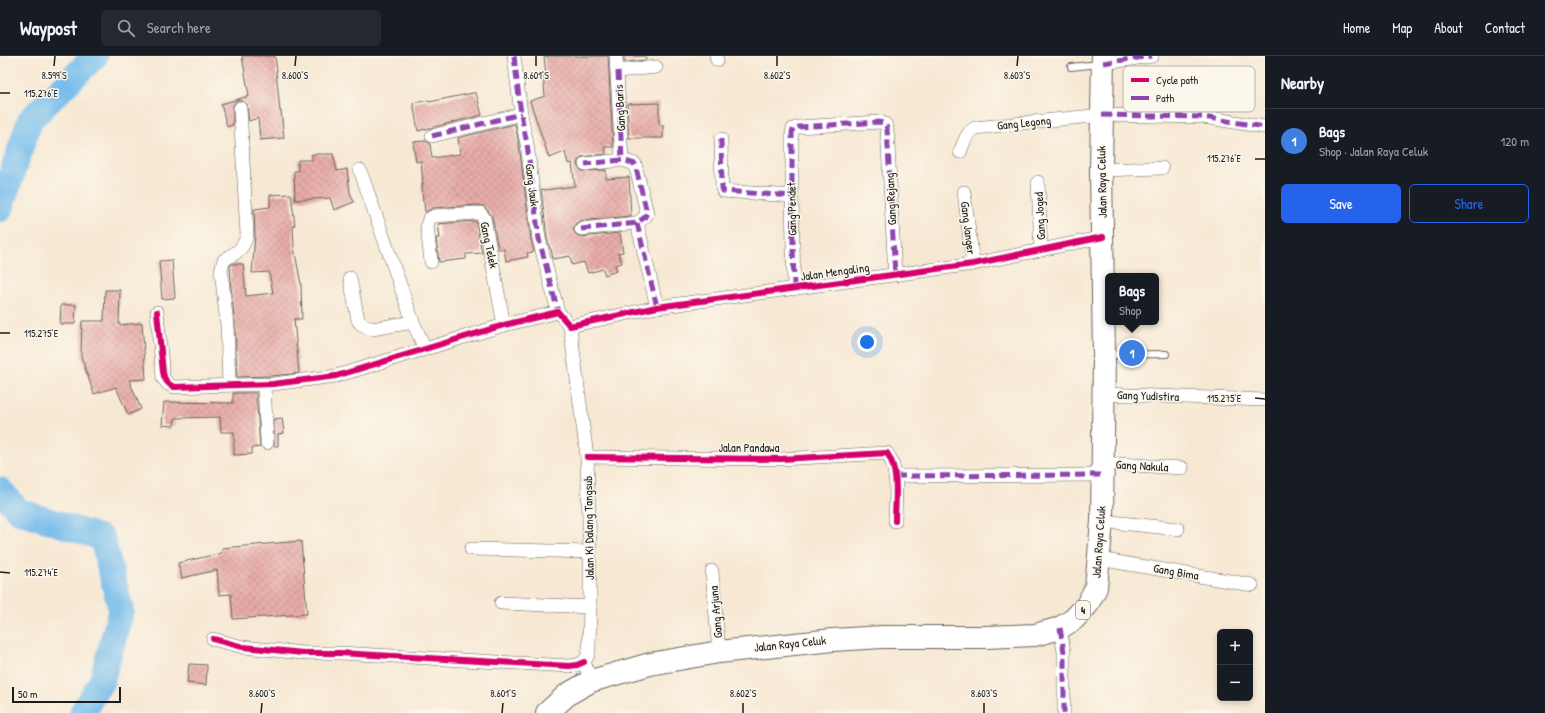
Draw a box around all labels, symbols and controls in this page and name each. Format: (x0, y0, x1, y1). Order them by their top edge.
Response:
search box (101, 10, 381, 46)
text: Waypost (20, 15, 77, 41)
icon: search (115, 17, 137, 39)
text: Search here (147, 17, 211, 38)
text: Home (1343, 18, 1370, 37)
text: Map (1392, 18, 1412, 37)
text: About (1434, 18, 1463, 37)
text: Contact (1485, 18, 1525, 37)
legend (1123, 66, 1255, 112)
text: 8.599°S (42, 69, 67, 82)
text: 8.600°S (282, 69, 309, 82)
text: 8.601°S (523, 69, 549, 82)
text: 8.602°S (764, 69, 791, 82)
text: 8.603°S (1004, 69, 1031, 82)
text: Nearby (1281, 71, 1324, 94)
text: Cycle path (1156, 73, 1199, 87)
street label: Gang Baris (610, 84, 629, 132)
text: 115.276°E (24, 87, 59, 100)
text: Path (1156, 91, 1174, 105)
street label: Gang Legong (996, 111, 1052, 134)
text: Bags (1319, 121, 1345, 142)
text: 1 (1292, 132, 1296, 150)
text: 120 m (1501, 132, 1529, 150)
text: Shop · Jalan Raya Celuk (1319, 142, 1428, 160)
street label: Jalan Raya Celuk (1092, 146, 1111, 218)
text: 115.276°E (1207, 152, 1242, 165)
street label: Gang Jauk (521, 163, 544, 207)
street label: Gang Rejang (881, 172, 900, 226)
street label: Gang Pendet (783, 181, 800, 236)
button: Save (1281, 184, 1401, 223)
button: Share (1409, 184, 1529, 223)
street label: Gang Joged (1030, 191, 1049, 240)
street label: Gang Janger (957, 200, 980, 256)
street label: Gang Telek (476, 220, 503, 270)
street label: Jalan Mengaling (799, 258, 870, 285)
popup (1105, 273, 1159, 325)
text: Bags (1119, 280, 1145, 301)
text: Shop (1119, 301, 1141, 319)
text: 115.275°E (24, 327, 59, 340)
your location (857, 332, 877, 352)
pin: 1 (1119, 338, 1145, 368)
street label: Gang Yudistira (1117, 386, 1180, 405)
text: 115.275°E (1207, 392, 1242, 405)
street label: Jalan Pandawa (719, 439, 780, 456)
street label: Gang Nakula (1115, 456, 1169, 475)
street label: Jalan Ki Dalang Tangsub (579, 476, 598, 580)
street label: Jalan Raya Celuk (1088, 505, 1110, 579)
street label: Gang Bima (1152, 559, 1200, 584)
text: 115.274°E (24, 566, 58, 579)
street label: Gang Arjuna (705, 585, 726, 639)
road number: 4 (1076, 601, 1090, 619)
map controls (1217, 629, 1253, 701)
button: + (1217, 629, 1253, 665)
street label: Jalan Raya Celuk (753, 631, 827, 656)
button: − (1217, 665, 1253, 701)
scale bar (12, 685, 121, 704)
text: 50 m (18, 687, 38, 701)
text: 8.600°S (249, 687, 276, 700)
text: 8.601°S (490, 687, 516, 700)
text: 8.602°S (730, 687, 757, 700)
text: 8.603°S (971, 687, 998, 700)

